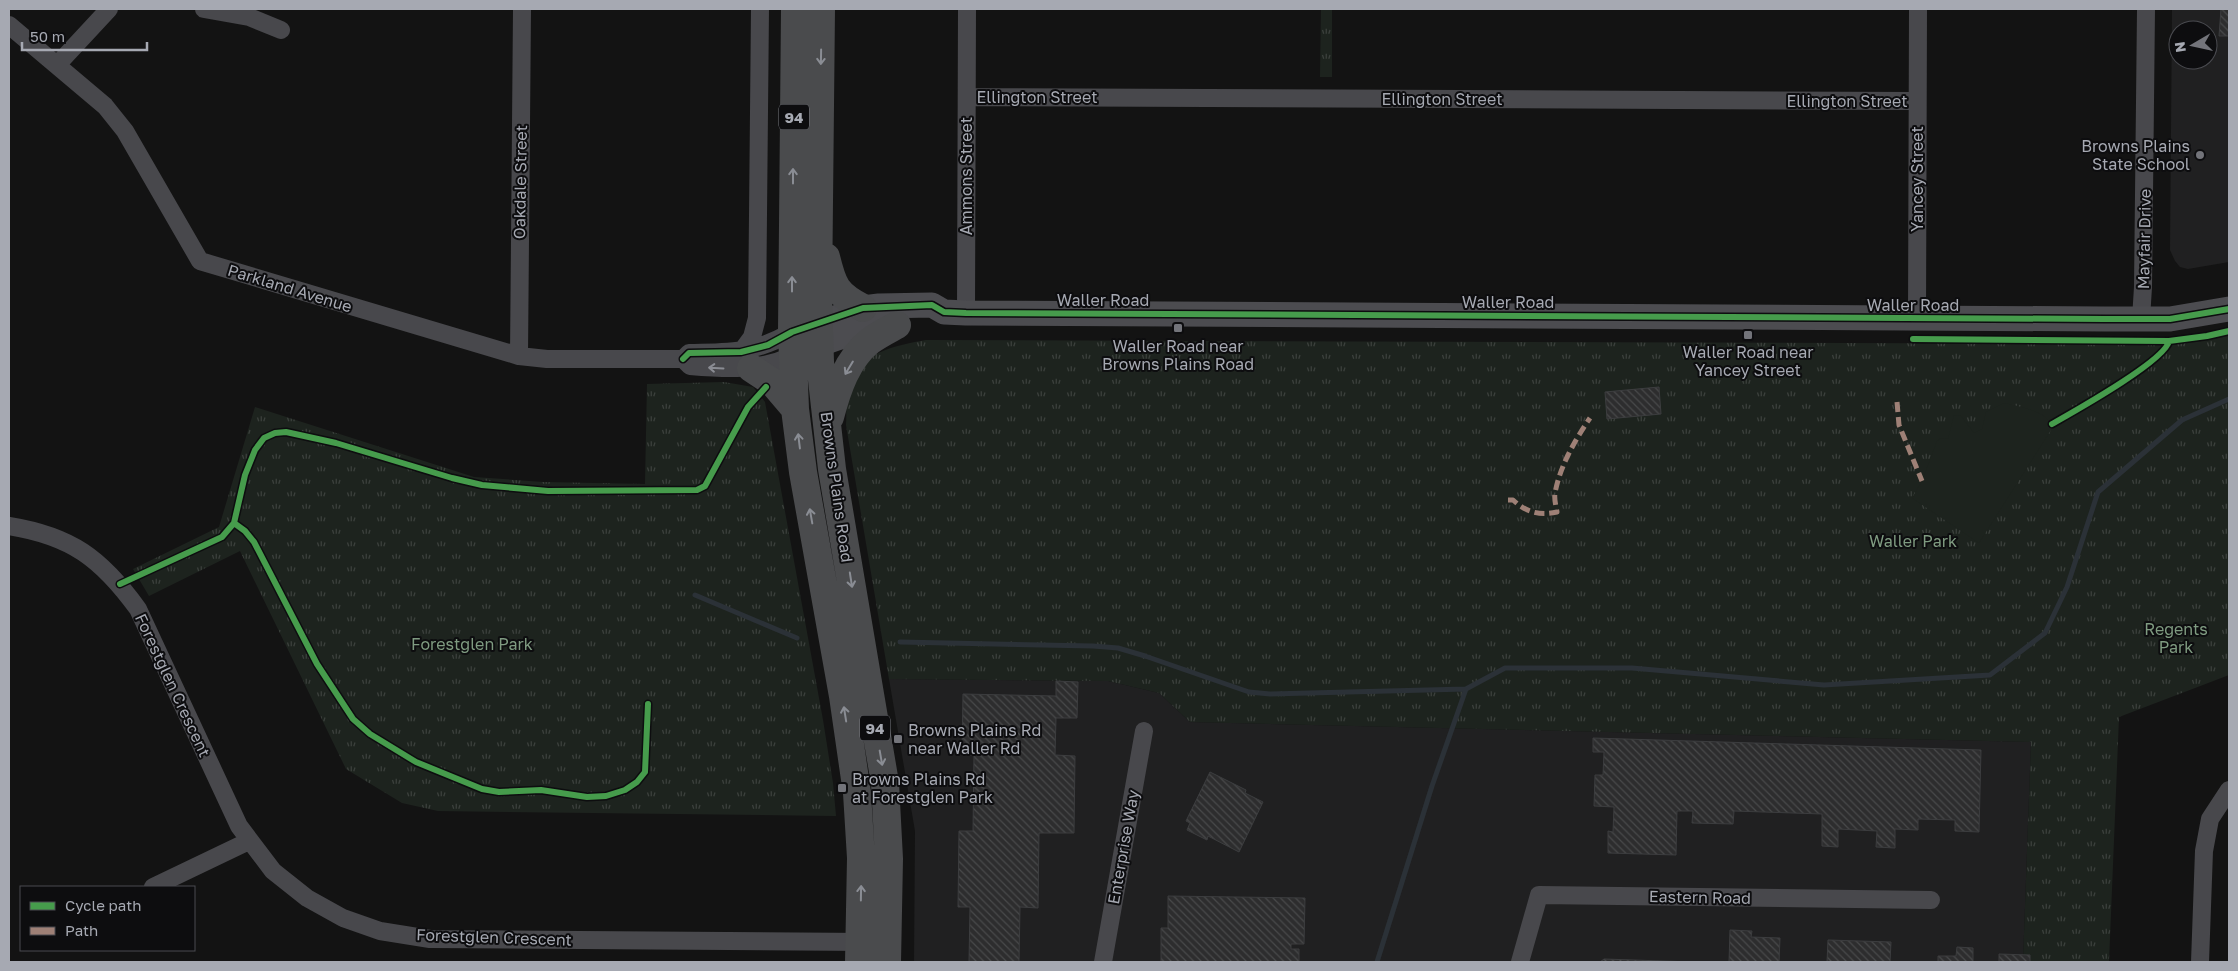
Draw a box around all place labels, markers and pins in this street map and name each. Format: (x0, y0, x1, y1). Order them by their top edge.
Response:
place label: Browns Plains State School (2081, 136, 2190, 174)
marker: Browns Plains State School (2194, 149, 2206, 161)
marker: Waller Road near Browns Plains Road (1172, 322, 1184, 334)
marker: Waller Road near Yancey Street (1742, 329, 1754, 341)
place label: Waller Road near Browns Plains Road (1102, 336, 1254, 374)
place label: Waller Road near Yancey Street (1683, 342, 1813, 380)
place label: Browns Plains Rd near Waller Rd (908, 720, 1041, 758)
marker: Browns Plains Rd near Waller Rd (892, 733, 904, 745)
place label: Browns Plains Rd at Forestglen Park (852, 769, 993, 807)
marker: Browns Plains Rd at Forestglen Park (836, 782, 848, 794)

